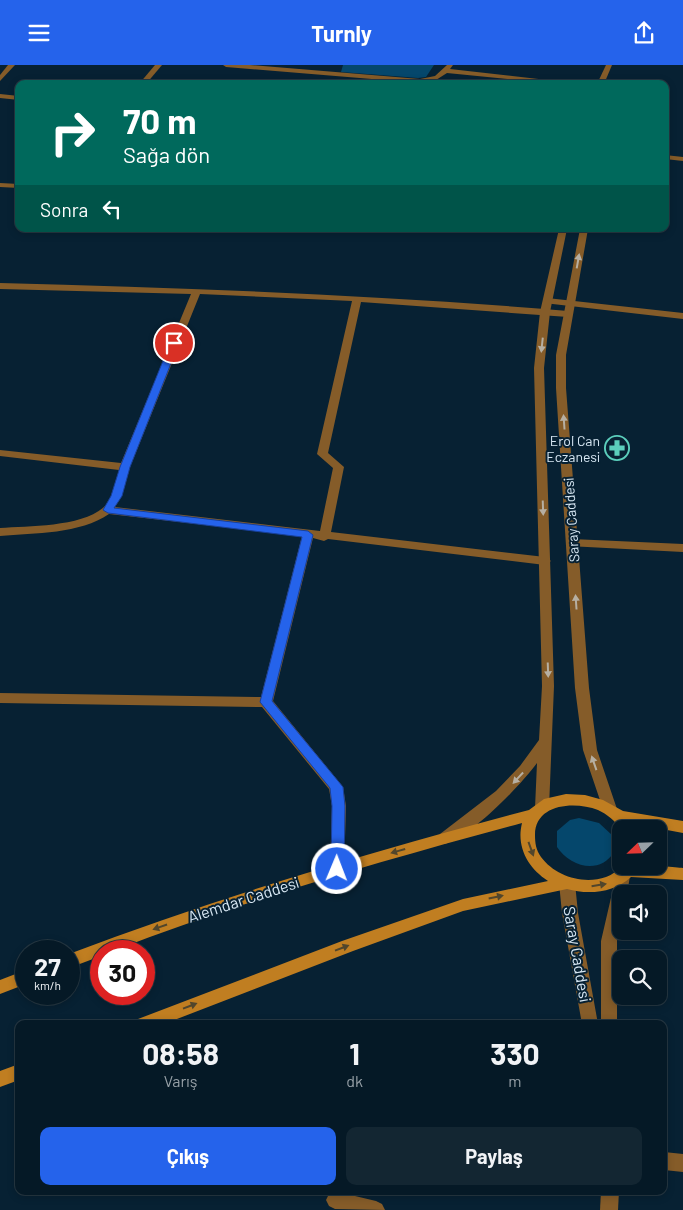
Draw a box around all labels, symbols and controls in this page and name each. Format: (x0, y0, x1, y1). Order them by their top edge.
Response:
icon: menu (25, 19, 53, 47)
icon: share (630, 19, 658, 47)
text: Turnly (311, 20, 372, 46)
text: 70 m (123, 99, 197, 141)
icon: right (40, 100, 105, 165)
text: Sağa dön (123, 141, 210, 167)
icon: left (98, 195, 126, 223)
text: Sonra (40, 198, 88, 221)
one-way arrow (574, 253, 582, 269)
pin (153, 322, 195, 364)
icon: arrive (160, 329, 188, 357)
one-way arrow (538, 338, 546, 354)
one-way arrow (559, 414, 567, 430)
place label: Erol Can Eczanesi (546, 432, 600, 465)
pharmacy icon: Erol Can Eczanesi (604, 435, 630, 461)
street label: Saray Caddesi (560, 477, 582, 563)
one-way arrow (539, 500, 547, 516)
one-way arrow (572, 593, 580, 609)
one-way arrow (544, 662, 552, 678)
one-way arrow (590, 755, 598, 770)
one-way arrow (512, 772, 524, 784)
north arrow (612, 820, 668, 875)
map controls (612, 820, 667, 1005)
position arrow (310, 842, 362, 894)
one-way arrow (527, 842, 535, 857)
one-way arrow (390, 848, 405, 856)
street label: Alemdar Caddesi (185, 872, 301, 926)
one-way arrow (592, 881, 608, 889)
button: sound (612, 885, 667, 940)
one-way arrow (488, 892, 504, 900)
street label: Saray Caddesi (560, 905, 596, 1003)
one-way arrow (152, 923, 167, 931)
speed limit sign: 30 (90, 940, 155, 1005)
one-way arrow (334, 944, 349, 951)
button: search (612, 950, 667, 1005)
text: 27 (34, 951, 61, 981)
text: km/h (34, 978, 61, 992)
one-way arrow (183, 1002, 198, 1010)
text: 08:58 (142, 1035, 219, 1071)
text: 1 (349, 1035, 360, 1071)
text: 330 (490, 1035, 540, 1071)
text: Varış (164, 1071, 197, 1090)
text: dk (346, 1071, 363, 1090)
text: m (508, 1071, 522, 1090)
button: Çıkış (40, 1127, 336, 1185)
button: Paylaş (346, 1127, 642, 1185)

